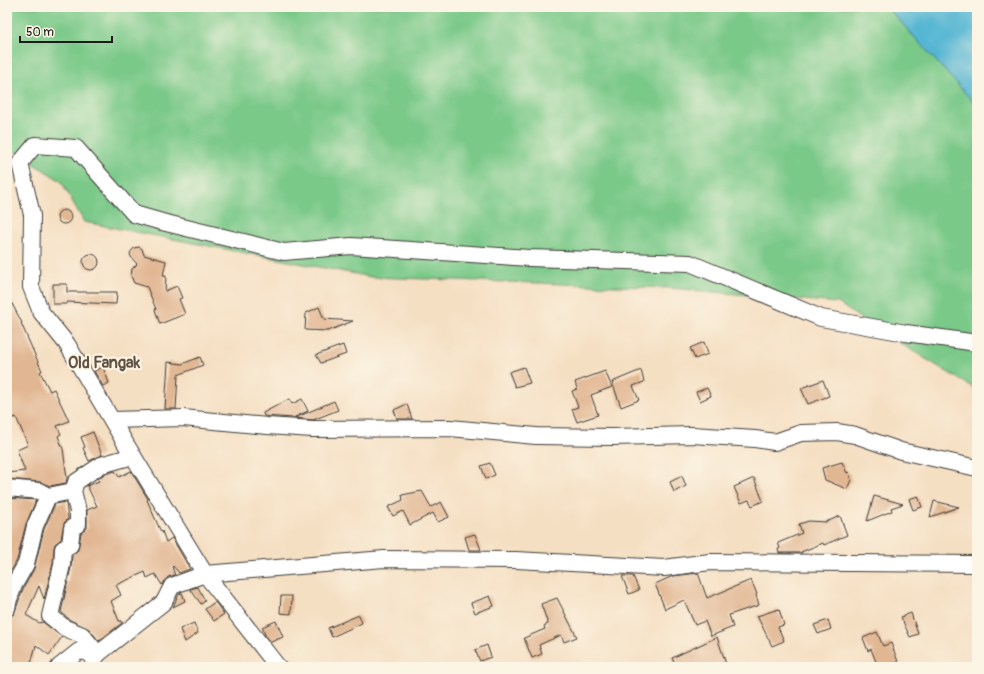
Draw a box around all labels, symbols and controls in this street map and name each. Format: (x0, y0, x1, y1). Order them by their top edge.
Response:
scale bar (20, 18, 112, 44)
text: 50 m (26, 25, 54, 40)
district label: Old Fangak (68, 353, 140, 373)

